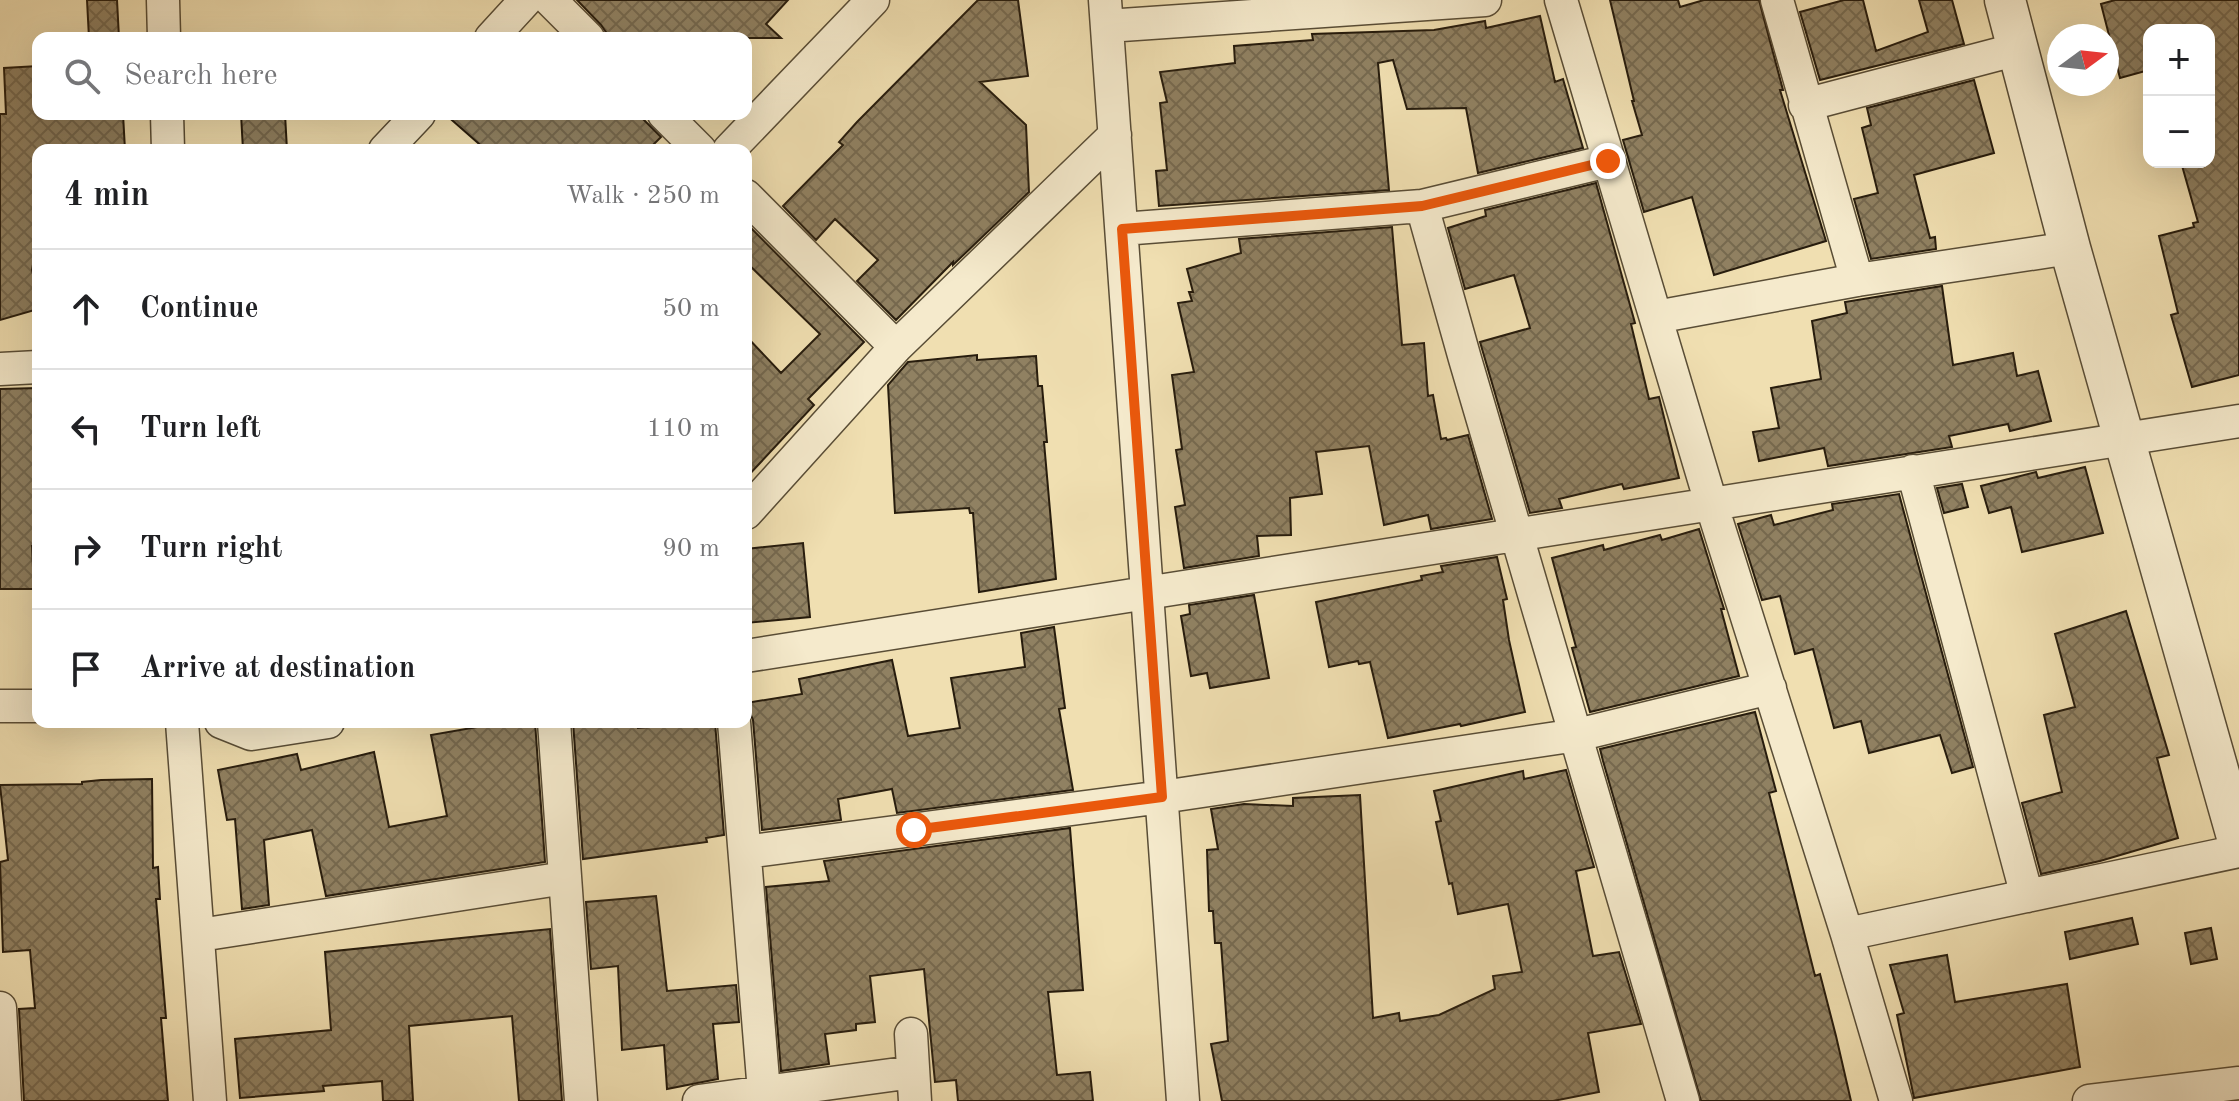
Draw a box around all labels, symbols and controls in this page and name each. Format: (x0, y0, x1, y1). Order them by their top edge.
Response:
north arrow (2047, 24, 2119, 96)
map controls (2143, 24, 2215, 168)
button: + (2143, 24, 2215, 96)
search box (32, 32, 752, 120)
icon: search (60, 54, 104, 98)
text: Search here (124, 61, 278, 91)
button: − (2143, 96, 2215, 168)
route end (1590, 143, 1626, 179)
text: 4 min (64, 179, 149, 213)
text: Walk · 250 m (566, 183, 720, 209)
icon: ahead (64, 287, 108, 331)
text: Continue (140, 294, 259, 324)
text: 50 m (662, 296, 720, 322)
icon: left (64, 407, 108, 451)
text: Turn left (140, 414, 261, 444)
text: 110 m (647, 416, 720, 442)
icon: right (64, 527, 108, 571)
text: Turn right (140, 534, 282, 564)
text: 90 m (662, 536, 720, 562)
icon: arrive (64, 647, 108, 691)
text: Arrive at destination (140, 654, 415, 684)
route start (896, 812, 932, 848)

